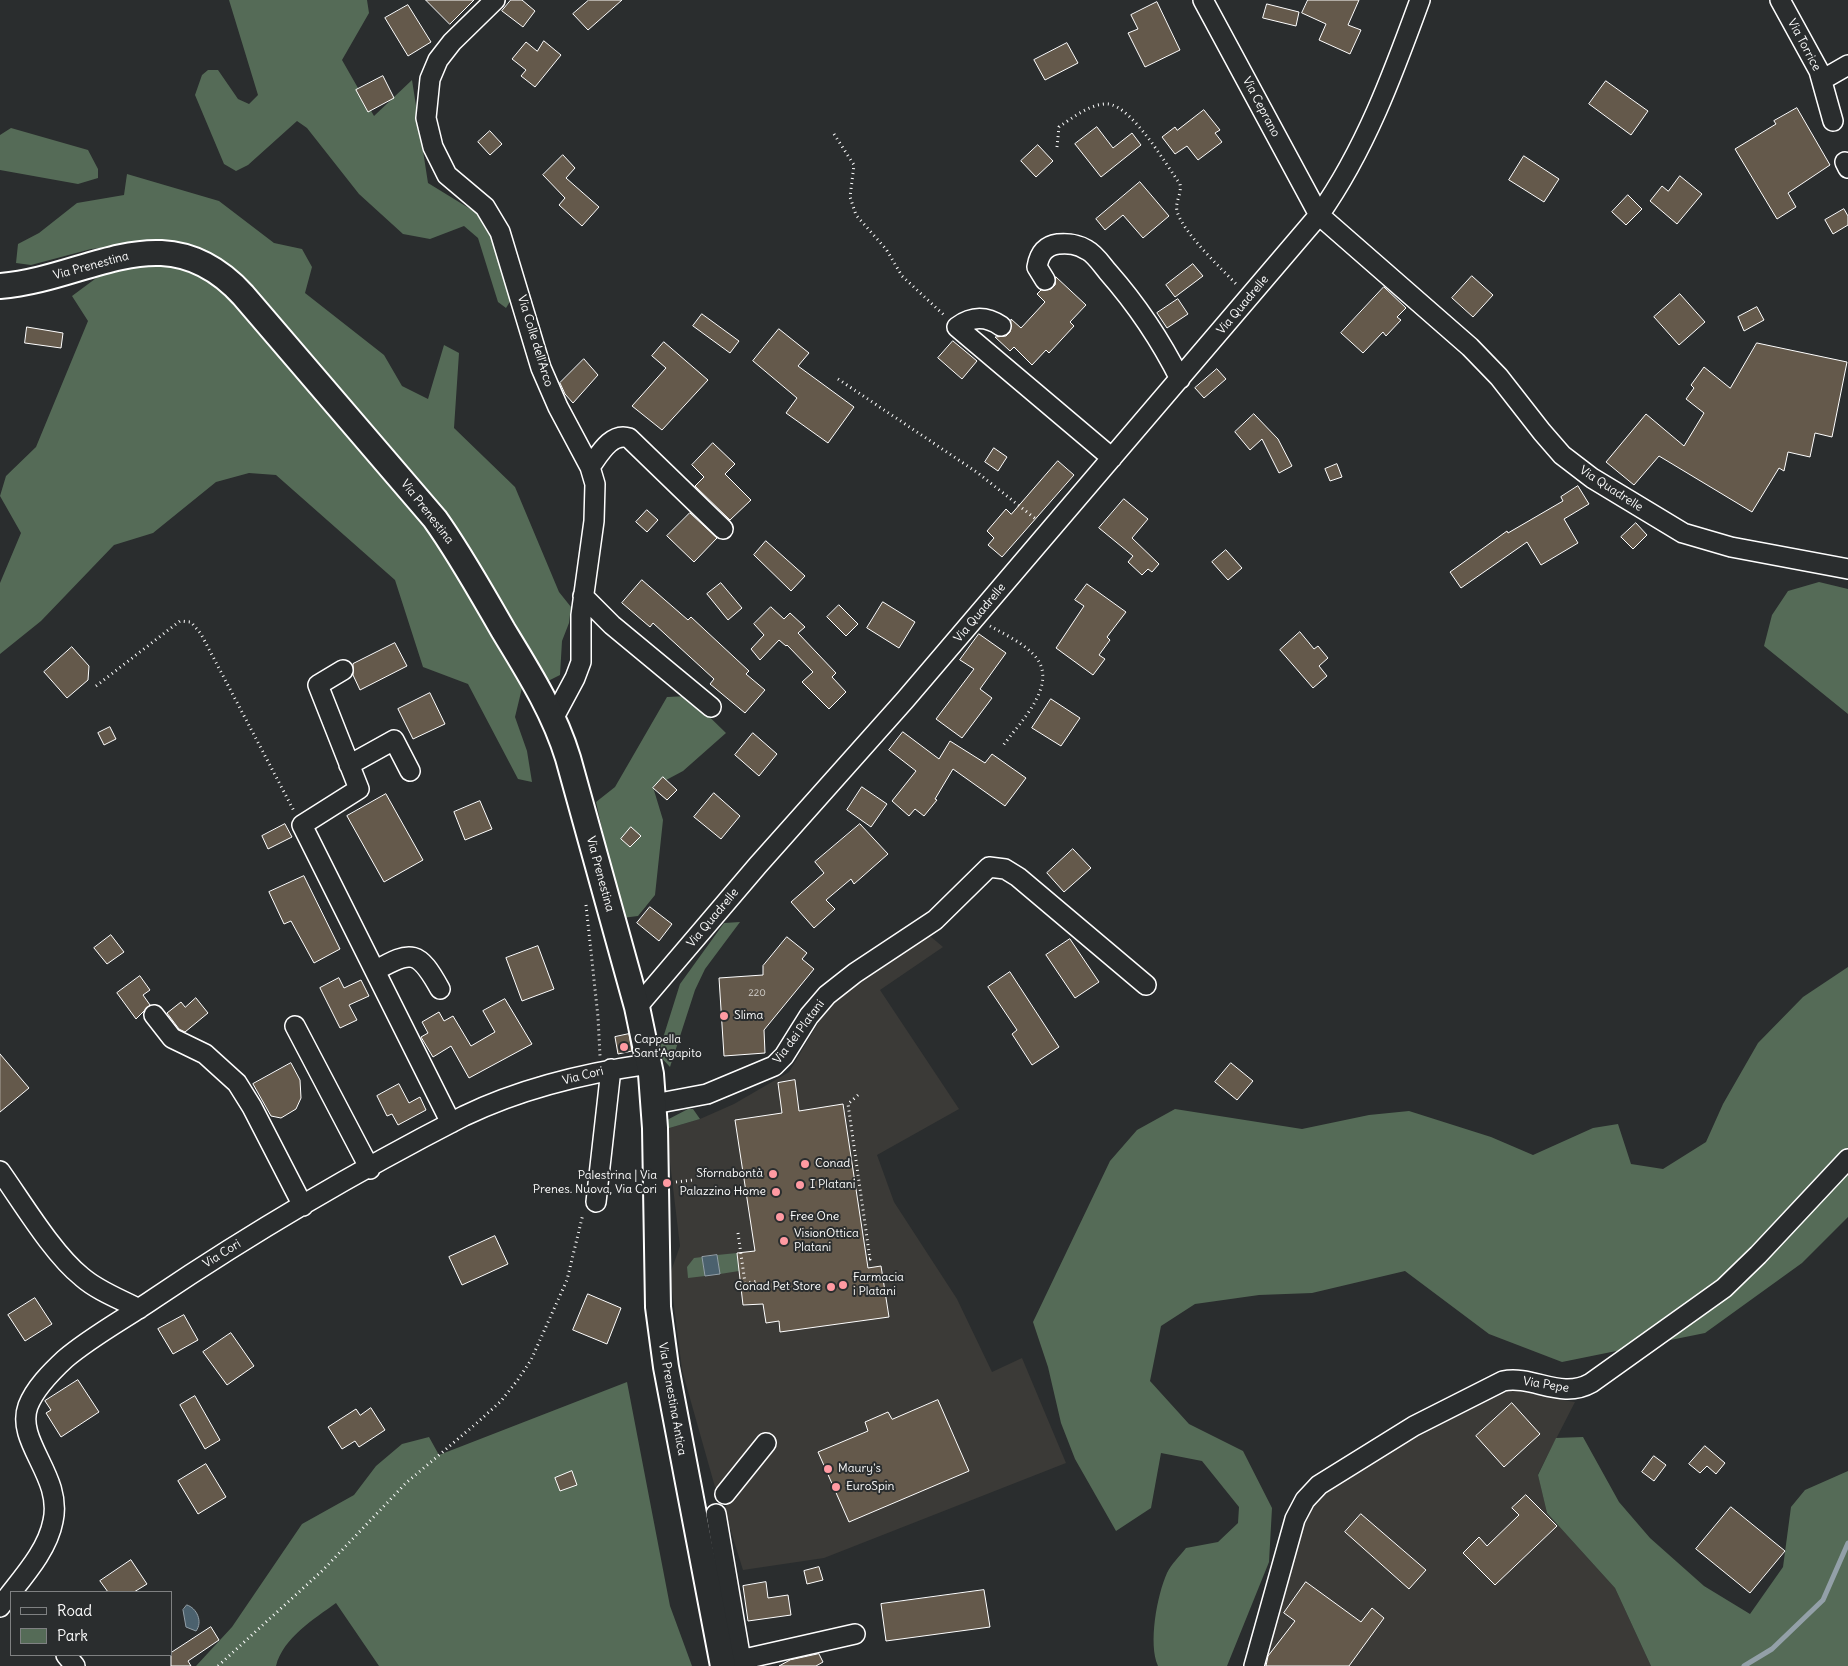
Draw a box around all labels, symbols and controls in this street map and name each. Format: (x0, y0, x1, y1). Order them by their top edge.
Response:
street label: Via Torrice (1784, 16, 1824, 74)
street label: Via Ceprano (1239, 74, 1283, 140)
street label: Via Prenestina (52, 249, 130, 283)
street label: Via Quadrelle (1214, 273, 1272, 337)
street label: Via Colle dell'Arco (514, 293, 556, 389)
street label: Via Quadrelle (1577, 463, 1645, 515)
street label: Via Prenestina (397, 477, 457, 547)
street label: Via Quadrelle (951, 581, 1009, 645)
street label: Via Prenestina (583, 835, 617, 913)
street label: Via Quadrelle (684, 886, 742, 950)
house number: 220 (748, 987, 766, 999)
street label: Via dei Platani (770, 997, 828, 1067)
place label: Slima (734, 1009, 763, 1023)
marker: Slima (718, 1010, 730, 1022)
place label: Cappella Sant'Agapito (634, 1033, 702, 1061)
marker: Cappella Sant'Agapito (618, 1041, 630, 1053)
street label: Via Cori (561, 1064, 605, 1088)
place label: Conad (815, 1157, 850, 1171)
marker: Conad (799, 1158, 811, 1170)
place label: Sfornabontà (696, 1167, 763, 1181)
marker: Sfornabontà (767, 1168, 779, 1180)
place label: Palestrina | Via Prenes. Nuova, Via Cori (533, 1169, 657, 1197)
marker: Palestrina | Via Prenes. Nuova, Via Cori (661, 1177, 673, 1189)
place label: I Platani (810, 1178, 855, 1192)
marker: I Platani (794, 1179, 806, 1191)
place label: Palazzino Home (680, 1185, 766, 1199)
marker: Palazzino Home (770, 1186, 782, 1198)
place label: Free One (790, 1210, 839, 1224)
marker: Free One (774, 1211, 786, 1223)
place label: VisionOttica Platani (794, 1227, 859, 1255)
marker: VisionOttica Platani (778, 1235, 790, 1247)
street label: Via Cori (200, 1237, 244, 1271)
place label: Farmacia i Platani (853, 1271, 904, 1299)
marker: Farmacia i Platani (837, 1279, 849, 1291)
place label: Conad Pet Store (734, 1280, 821, 1294)
marker: Conad Pet Store (825, 1281, 837, 1293)
street label: Via Prenestina Antica (655, 1341, 689, 1457)
street label: Via Pepe (1522, 1374, 1570, 1396)
place label: Maury's (838, 1462, 881, 1476)
marker: Maury's (822, 1463, 834, 1475)
place label: EuroSpin (846, 1480, 894, 1494)
marker: EuroSpin (830, 1481, 842, 1493)
legend (10, 1591, 172, 1656)
text: Road (57, 1601, 92, 1620)
text: Park (57, 1626, 88, 1645)

